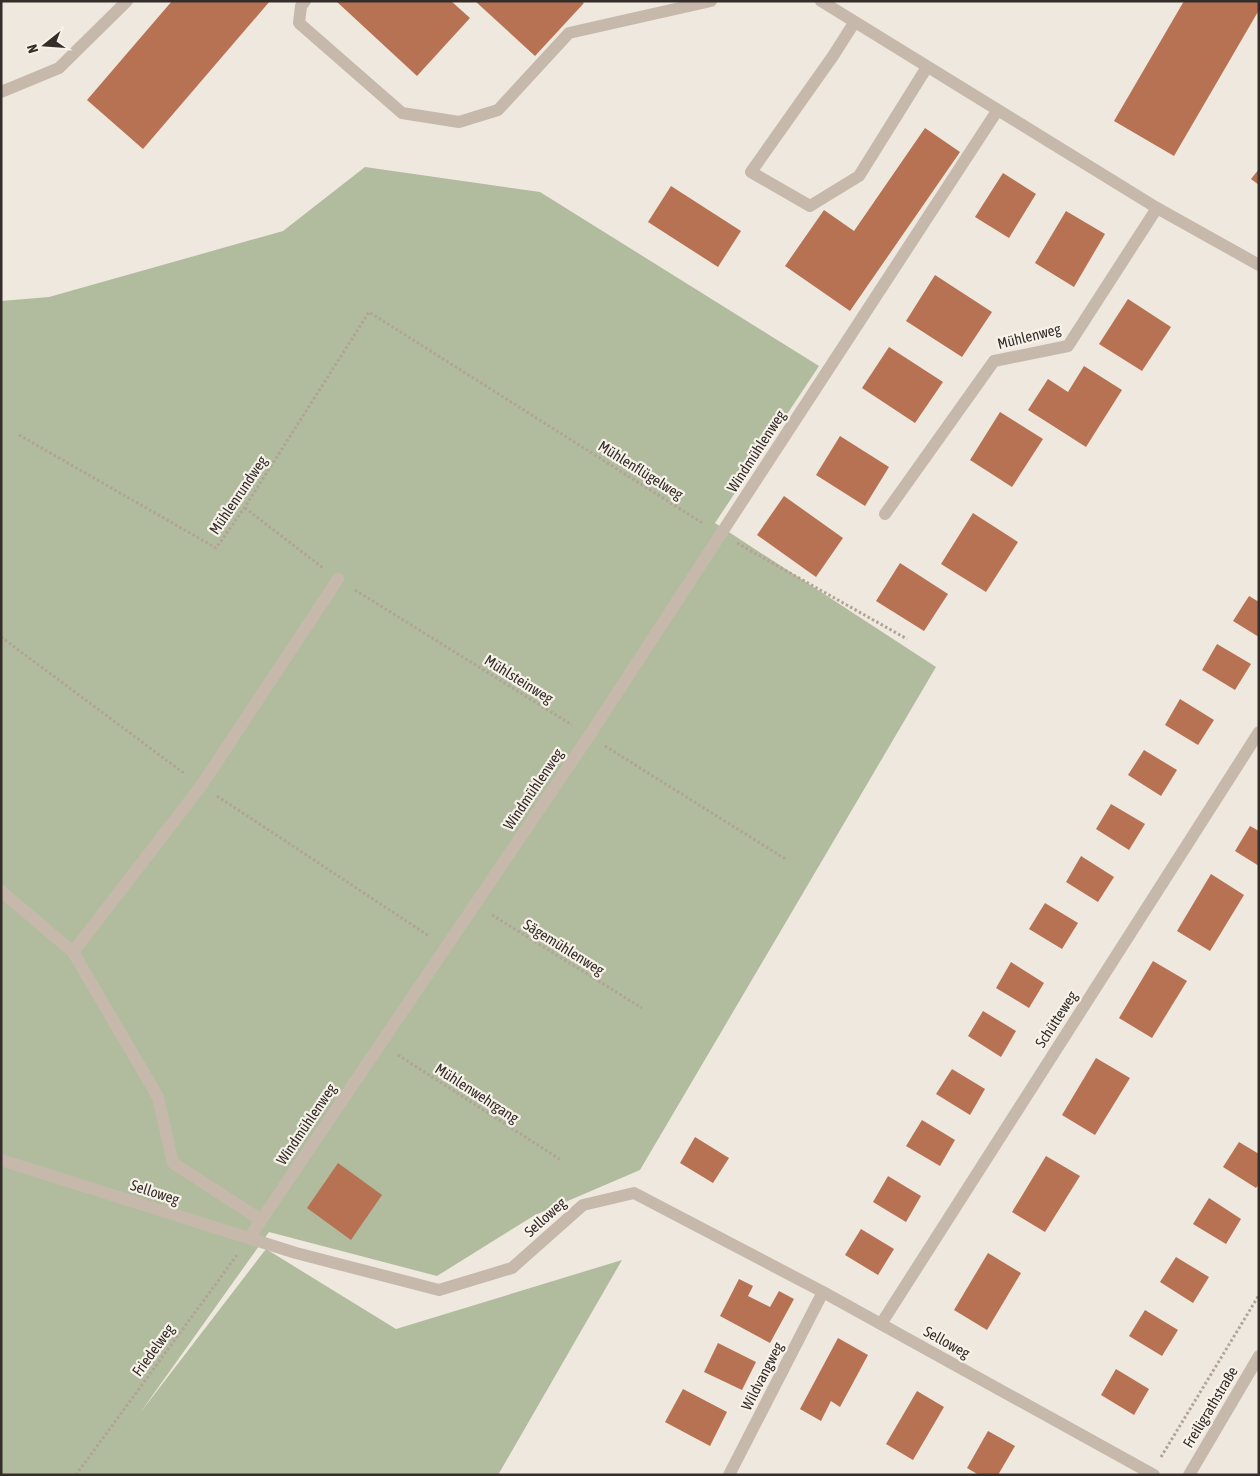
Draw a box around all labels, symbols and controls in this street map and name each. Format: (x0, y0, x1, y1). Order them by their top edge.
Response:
north arrow (20, 20, 70, 70)
text: N (24, 43, 41, 55)
street label: Mühlenweg (996, 320, 1063, 352)
street label: Windmühlenweg (723, 406, 789, 495)
street label: Mühlenflügelweg (595, 437, 687, 503)
street label: Mühlenrundweg (206, 452, 271, 537)
street label: Mühlsteinweg (482, 651, 557, 707)
street label: Windmühlenweg (500, 745, 567, 833)
street label: Sägemühlenweg (521, 916, 608, 979)
street label: Schütteweg (1032, 987, 1081, 1050)
street label: Mühlenwehrgang (432, 1060, 522, 1127)
street label: Windmühlenweg (273, 1080, 340, 1168)
street label: Selloweg (129, 1176, 182, 1208)
street label: Selloweg (521, 1194, 570, 1240)
street label: Friedelweg (128, 1320, 178, 1379)
street label: Selloweg (921, 1322, 973, 1362)
street label: Wildvangweg (738, 1339, 787, 1413)
street label: Freiligrathstraße (1179, 1363, 1241, 1451)

